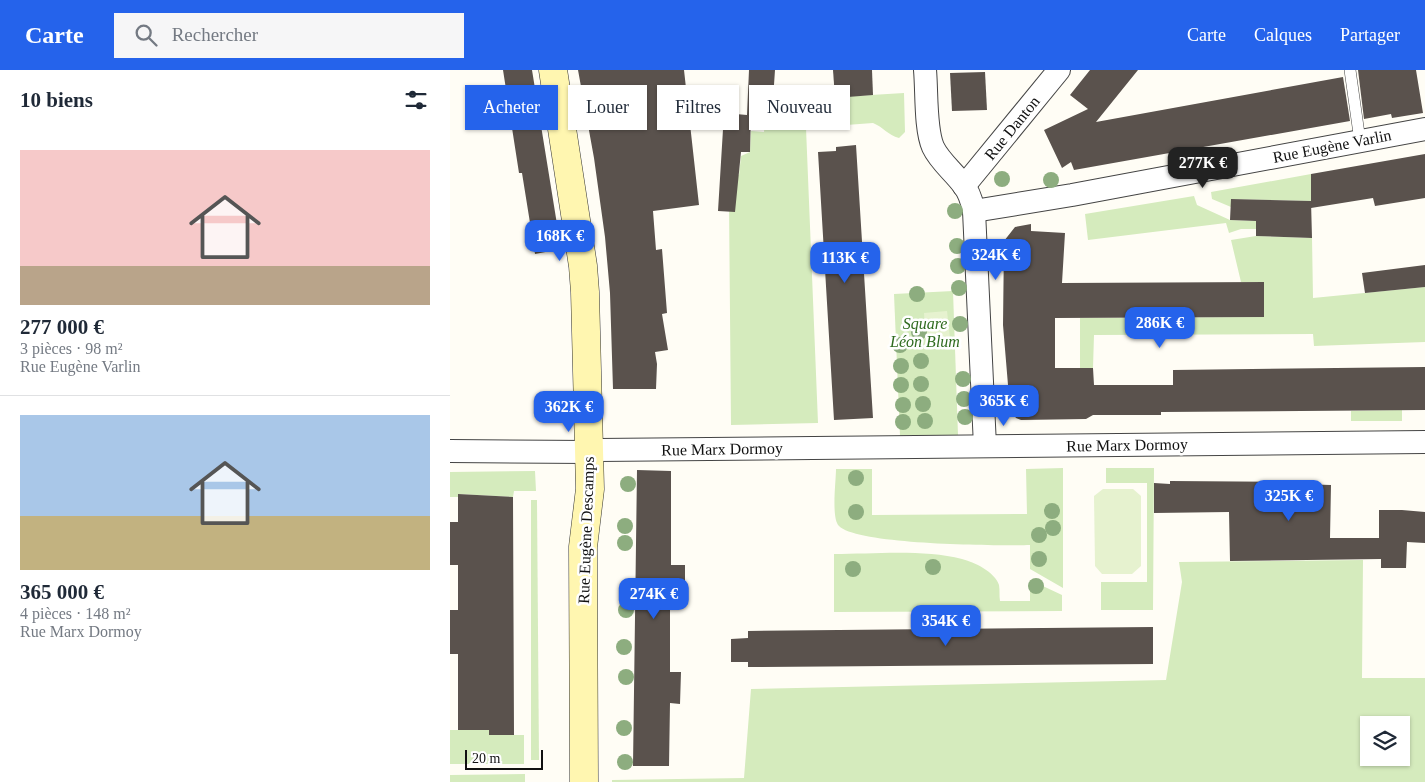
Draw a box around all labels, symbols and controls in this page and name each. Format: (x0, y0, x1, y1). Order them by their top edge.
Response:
search box (114, 13, 464, 58)
icon: search (132, 21, 160, 49)
text: Carte (25, 22, 84, 48)
text: Rechercher (172, 24, 258, 45)
text: Carte (1187, 25, 1226, 45)
text: Calques (1254, 25, 1312, 45)
text: Partager (1340, 25, 1400, 45)
chip: Acheter (465, 85, 558, 130)
chip: Louer (568, 85, 647, 130)
chip: Filtres (657, 85, 739, 130)
chip: Nouveau (749, 85, 850, 130)
icon: filters (402, 86, 430, 114)
text: 10 biens (20, 88, 93, 112)
street label: Rue Danton (981, 93, 1043, 163)
street label: Rue Eugène Varlin (1271, 126, 1393, 167)
pin: 277K € (1162, 146, 1244, 189)
text: 277K € (1179, 154, 1227, 171)
icon: home (180, 182, 270, 272)
pin: 168K € (519, 220, 601, 262)
text: 168K € (536, 227, 584, 244)
pin: 324K € (955, 238, 1037, 281)
pin: 113K € (804, 242, 886, 284)
text: 324K € (972, 246, 1020, 263)
text: 113K € (821, 249, 869, 266)
pin: 286K € (1119, 306, 1201, 349)
text: 286K € (1136, 314, 1184, 331)
text: 277 000 € (20, 315, 104, 339)
park label: Square Léon Blum (889, 315, 960, 350)
text: 3 pièces · 98 m² (20, 340, 123, 357)
text: Rue Eugène Varlin (20, 358, 141, 375)
pin: 365K € (963, 384, 1045, 427)
pin: 362K € (528, 390, 610, 433)
text: 365K € (980, 392, 1028, 409)
text: 362K € (545, 398, 593, 415)
street label: Rue Marx Dormoy (1066, 435, 1188, 456)
street label: Rue Marx Dormoy (661, 439, 783, 460)
icon: home (180, 448, 270, 538)
street label: Rue Eugène Descamps (575, 456, 598, 604)
pin: 325K € (1248, 480, 1330, 522)
text: 325K € (1265, 487, 1313, 504)
pin: 274K € (613, 578, 695, 620)
text: 365 000 € (20, 580, 104, 604)
text: 274K € (630, 585, 678, 602)
pin: 354K € (905, 604, 987, 647)
text: 4 pièces · 148 m² (20, 605, 131, 622)
text: 354K € (922, 612, 970, 629)
text: Rue Marx Dormoy (20, 623, 142, 640)
map controls (1360, 716, 1410, 766)
button: layers (1360, 716, 1410, 766)
scale bar (465, 747, 542, 770)
text: 20 m (472, 751, 500, 766)

